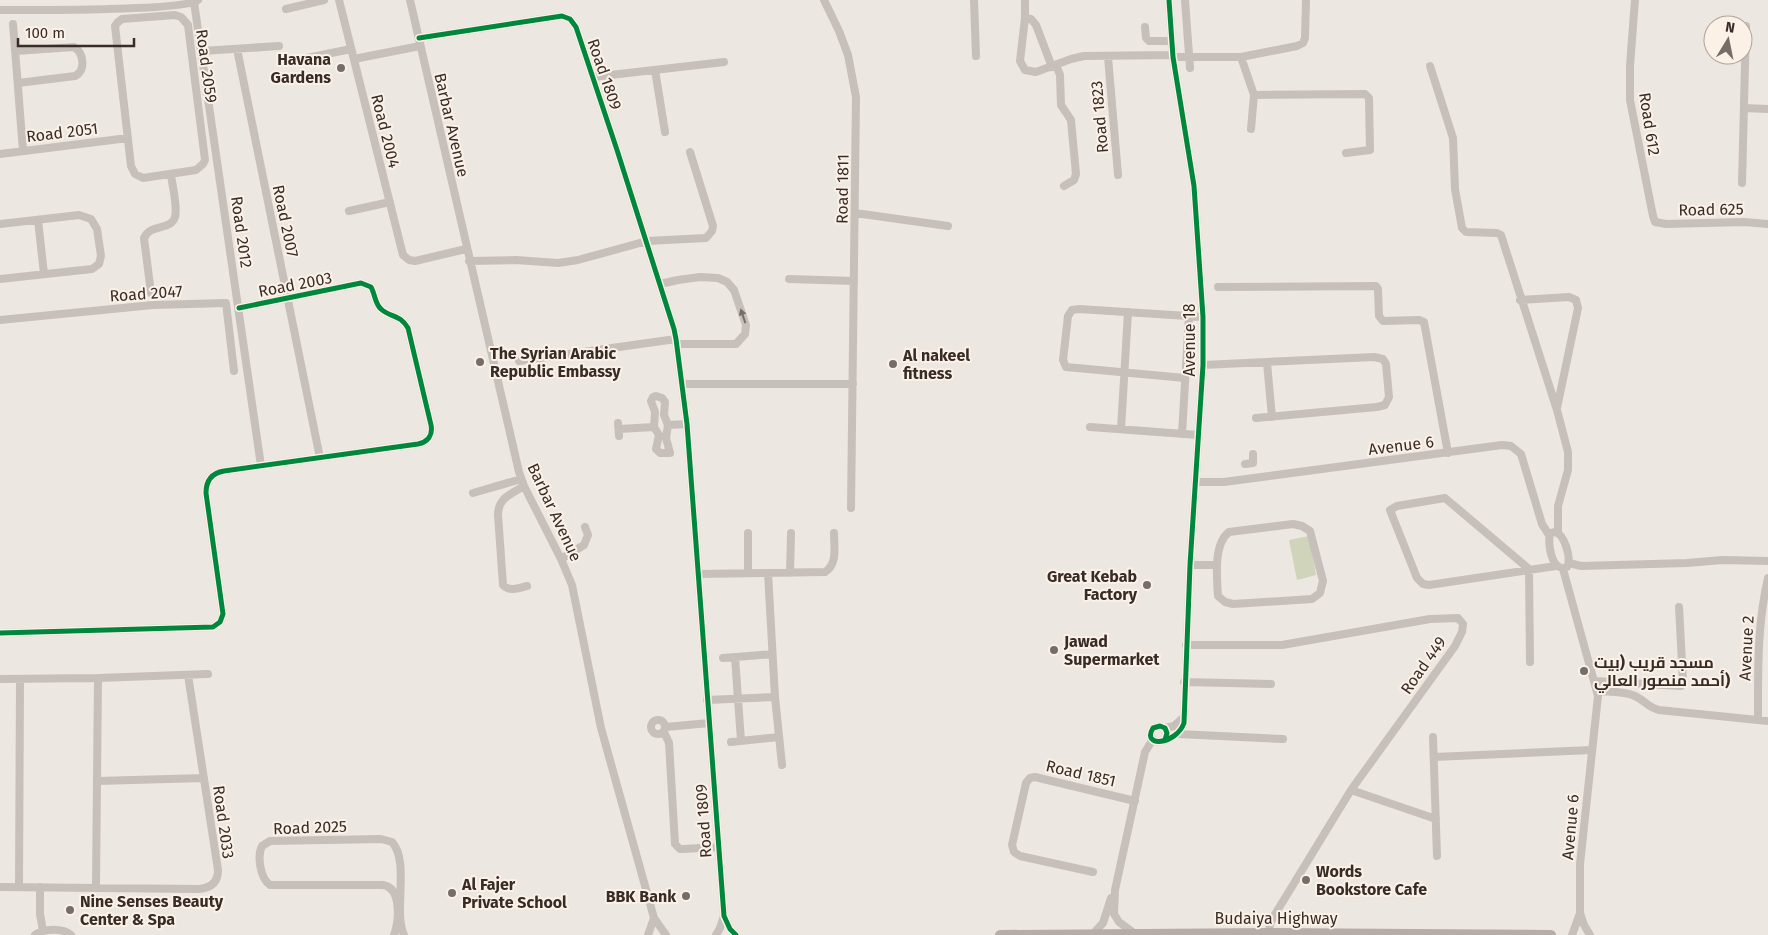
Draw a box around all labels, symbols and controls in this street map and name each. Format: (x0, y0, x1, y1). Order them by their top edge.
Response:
scale bar (18, 15, 134, 47)
north arrow (1703, 15, 1753, 65)
text: N (1724, 19, 1736, 37)
text: 100 m (25, 24, 65, 42)
street label: Road 2059 (192, 28, 221, 104)
street label: Road 1809 (583, 36, 626, 112)
place label: Havana Gardens (271, 50, 331, 87)
marker: Havana Gardens (335, 62, 347, 74)
street label: Barbar Avenue (430, 71, 473, 179)
street label: Road 1823 (1087, 80, 1112, 154)
street label: Road 612 (1635, 91, 1664, 157)
street label: Road 2004 (367, 92, 404, 170)
street label: Road 2051 (25, 119, 99, 146)
street label: Road 1811 (832, 154, 853, 224)
street label: Road 2007 (269, 183, 302, 259)
street label: Road 2012 (227, 195, 256, 269)
street label: Road 625 (1678, 199, 1744, 220)
street label: Road 2003 (257, 268, 334, 301)
street label: Road 2047 (109, 281, 183, 306)
street label: Avenue 18 (1180, 303, 1199, 377)
one-way arrow (739, 309, 746, 324)
place label: The Syrian Arabic Republic Embassy (490, 344, 621, 381)
place label: Al nakeel fitness (902, 346, 970, 383)
marker: The Syrian Arabic Republic Embassy (474, 356, 486, 368)
marker: Al nakeel fitness (887, 358, 899, 370)
street label: Avenue 6 (1367, 432, 1435, 459)
street label: Barbar Avenue (523, 460, 586, 564)
place label: Great Kebab Factory (1047, 567, 1138, 604)
marker: Great Kebab Factory (1141, 579, 1153, 591)
street label: Avenue 2 (1735, 615, 1758, 681)
place label: Jawad Supermarket (1063, 632, 1160, 669)
street label: Road 449 (1397, 633, 1450, 698)
marker: Jawad Supermarket (1048, 644, 1060, 656)
place label: مسجد قريب (بيت أحمد منصور العالي) (1594, 653, 1730, 693)
marker: مسجد قريب (بيت أحمد منصور العالي) (1578, 665, 1590, 677)
street label: Road 1851 (1044, 756, 1118, 791)
street label: Road 1809 (691, 783, 716, 859)
street label: Road 2033 (209, 784, 238, 860)
street label: Avenue 6 (1558, 793, 1583, 861)
street label: Road 2025 (273, 817, 347, 838)
place label: Words Bookstore Cafe (1316, 862, 1427, 899)
marker: Words Bookstore Cafe (1300, 874, 1312, 886)
place label: Al Fajer Private School (461, 875, 567, 912)
marker: Al Fajer Private School (446, 887, 458, 899)
place label: BBK Bank (606, 887, 676, 906)
marker: BBK Bank (680, 890, 692, 902)
place label: Nine Senses Beauty Center & Spa (80, 892, 224, 929)
marker: Nine Senses Beauty Center & Spa (64, 904, 76, 916)
street label: Budaiya Highway (1214, 909, 1338, 928)

